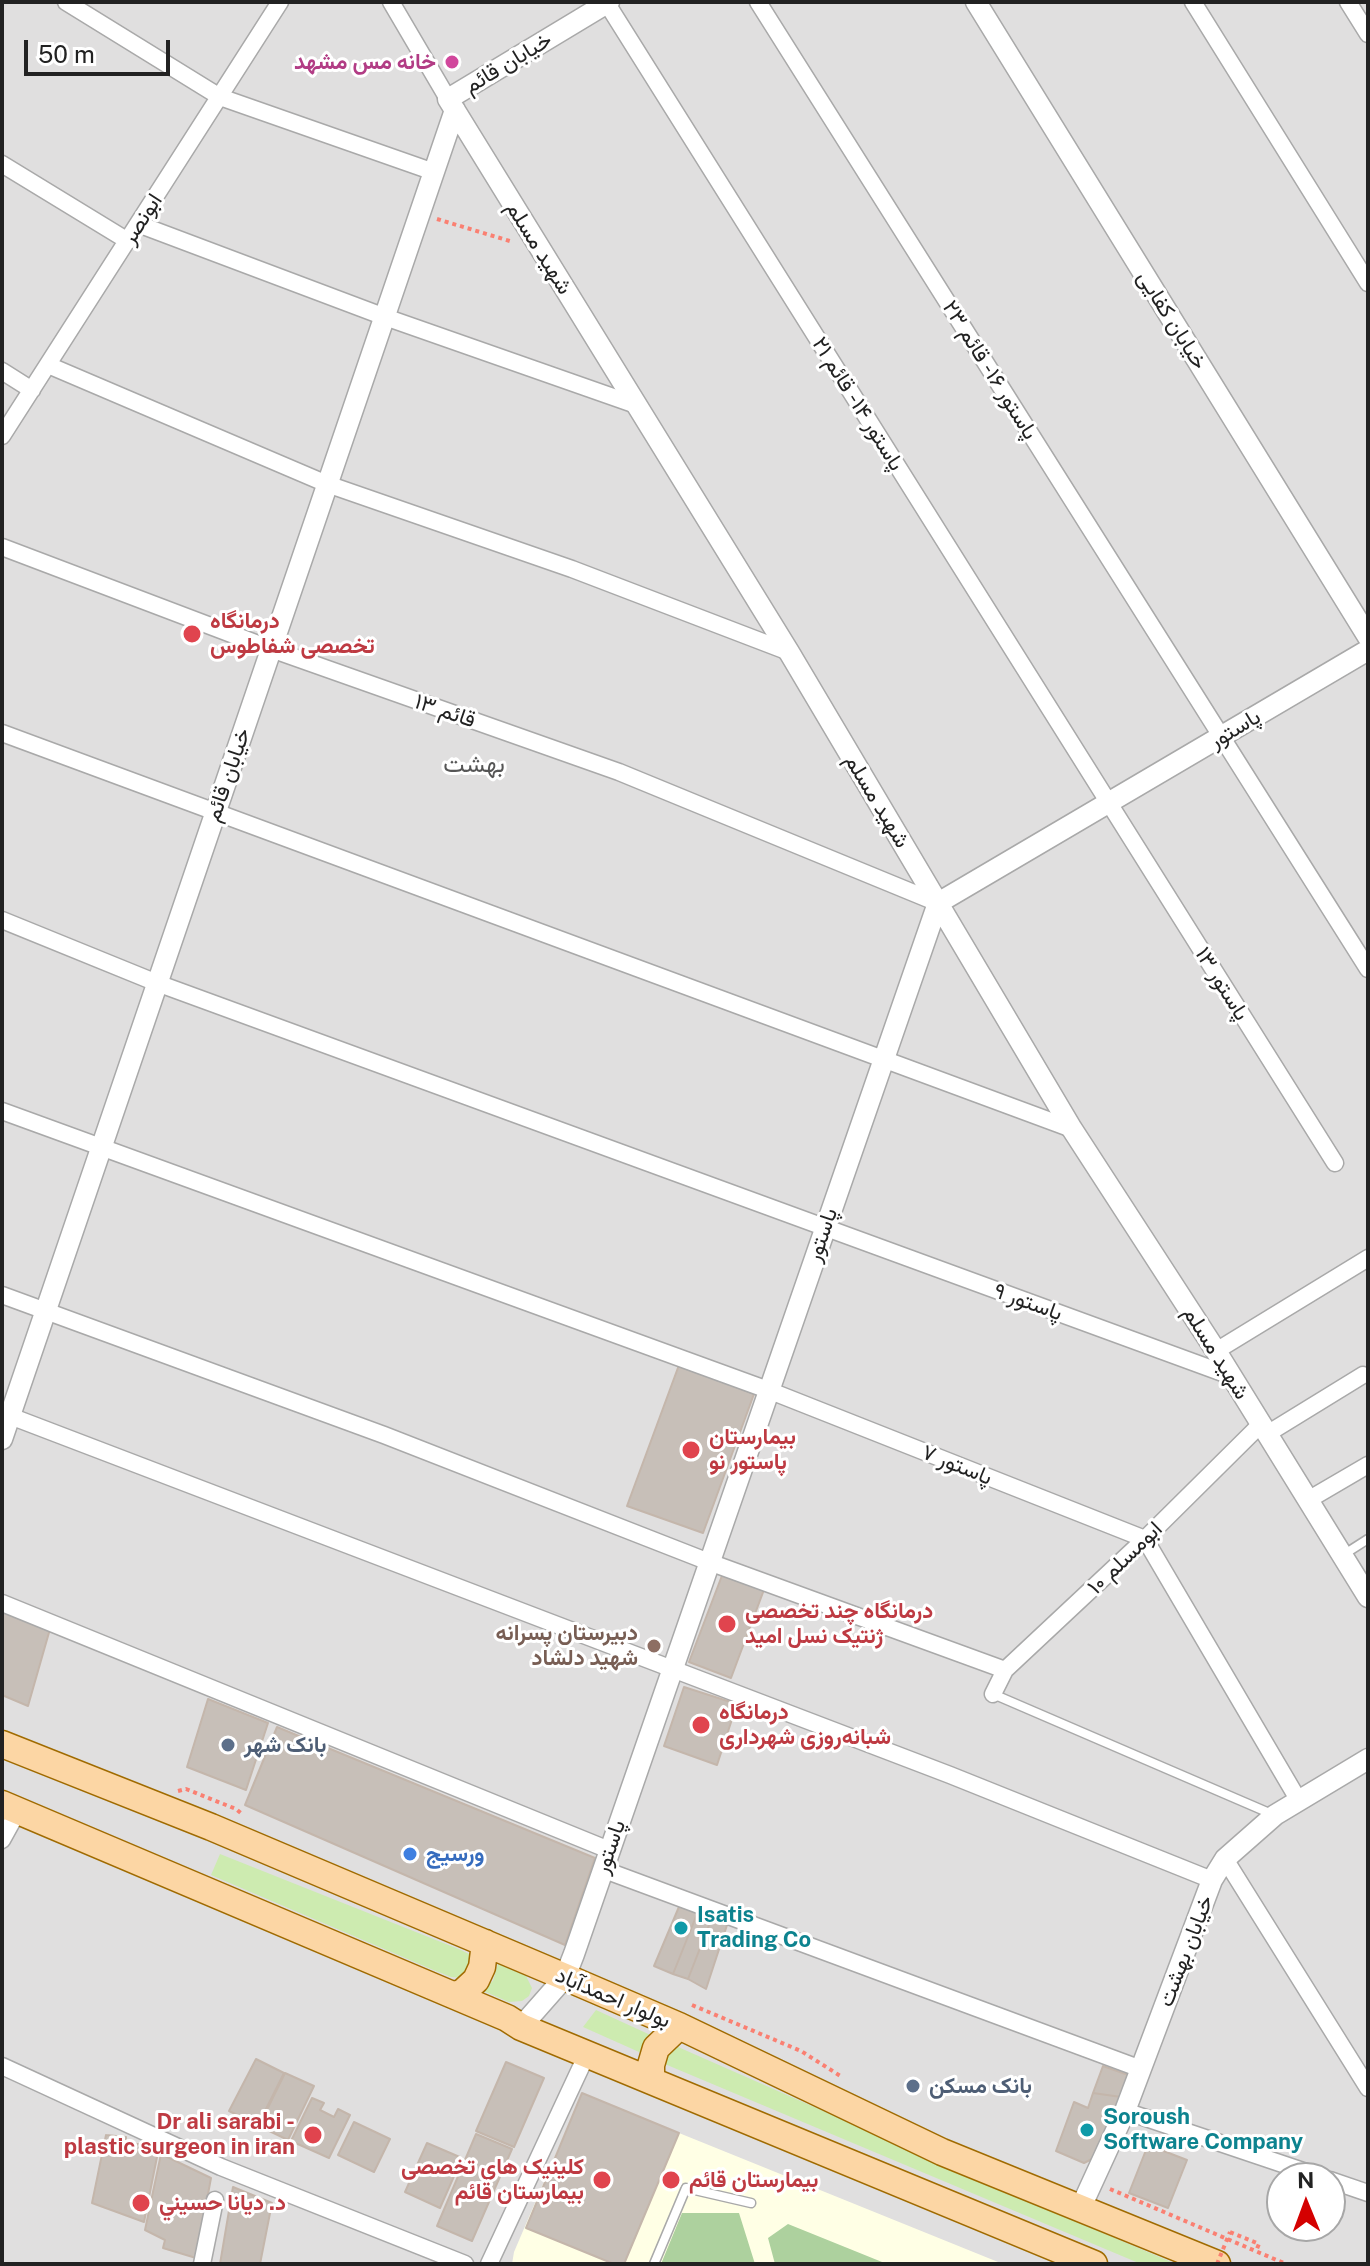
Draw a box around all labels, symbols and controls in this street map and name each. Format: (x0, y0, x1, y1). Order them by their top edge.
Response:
scale bar (28, 24, 174, 74)
street label: خیابان قائم (459, 27, 557, 99)
text: 50 m (38, 40, 95, 68)
place label: خانه مس مشهد (294, 49, 436, 75)
marker: خانه مس مشهد (443, 53, 461, 71)
street label: ابونصر (116, 189, 168, 249)
street label: شهید مسلم (500, 197, 578, 299)
street label: خیابان کفایی (1131, 266, 1213, 374)
street label: پاستور ۱۶- قائم ۲۳ (937, 296, 1043, 444)
street label: پاستور ۱۴- قائم ۲۱ (806, 332, 910, 476)
place label: درمانگاه تخصصی شفاطوس (210, 608, 375, 660)
marker: درمانگاه تخصصی شفاطوس (181, 623, 203, 645)
street label: قائم ۱۳ (411, 688, 479, 734)
street label: پاستور (1205, 703, 1265, 755)
street label: خیابان قائم (200, 725, 256, 825)
street label: شهید مسلم (839, 749, 915, 853)
district label: بهشت (443, 751, 505, 779)
street label: پاستور ۱۳ (1189, 943, 1255, 1025)
street label: پاستور (801, 1205, 843, 1265)
street label: پاستور ۹ (990, 1277, 1066, 1327)
street label: شهید مسلم (1177, 1302, 1255, 1404)
place label: بیمارستان پاستور نو (709, 1424, 796, 1476)
marker: بیمارستان پاستور نو (680, 1439, 702, 1461)
street label: پاستور ۷ (918, 1439, 996, 1491)
street label: ابومسلم ۱۰ (1082, 1516, 1168, 1600)
place label: درمانگاه چند تخصصی ژنتیک نسل امید (745, 1598, 933, 1650)
marker: درمانگاه چند تخصصی ژنتیک نسل امید (716, 1613, 738, 1635)
place label: دبیرستان پسرانه شهید دلشاد (496, 1620, 638, 1672)
marker: دبیرستان پسرانه شهید دلشاد (645, 1637, 663, 1655)
place label: درمانگاه شبانه‌روزی شهرداری (719, 1699, 891, 1750)
marker: درمانگاه شبانه‌روزی شهرداری (690, 1714, 712, 1736)
place label: بانک شهر (244, 1732, 326, 1758)
marker: بانک شهر (219, 1736, 237, 1754)
street label: پاستور (589, 1817, 631, 1877)
place label: ورسیج (426, 1841, 485, 1867)
marker: ورسیج (401, 1845, 419, 1863)
street label: خیابان بهشت (1153, 1891, 1219, 2011)
place label: Isatis Trading Co (697, 1902, 811, 1954)
marker: Isatis Trading Co (672, 1919, 690, 1937)
street label: بولوار احمدآباد (552, 1962, 674, 2034)
place label: بانک مسکن (929, 2073, 1032, 2099)
marker: بانک مسکن (904, 2077, 922, 2095)
place label: Soroush Software Company (1103, 2104, 1303, 2156)
place label: Dr ali sarabi - plastic surgeon in iran (64, 2109, 295, 2160)
marker: Soroush Software Company (1078, 2121, 1096, 2139)
marker: Dr ali sarabi - plastic surgeon in iran (302, 2124, 324, 2146)
place label: کلینیک های تخصصی بیمارستان قائم (401, 2154, 584, 2206)
north arrow (1266, 2162, 1346, 2242)
place label: بیمارستان قائم (689, 2167, 818, 2193)
text: N (1297, 2167, 1314, 2193)
marker: کلینیک های تخصصی بیمارستان قائم (591, 2169, 613, 2191)
marker: بیمارستان قائم (660, 2169, 682, 2191)
place label: د. ديانا حسيني (159, 2190, 286, 2216)
marker: د. ديانا حسيني (130, 2192, 152, 2214)

